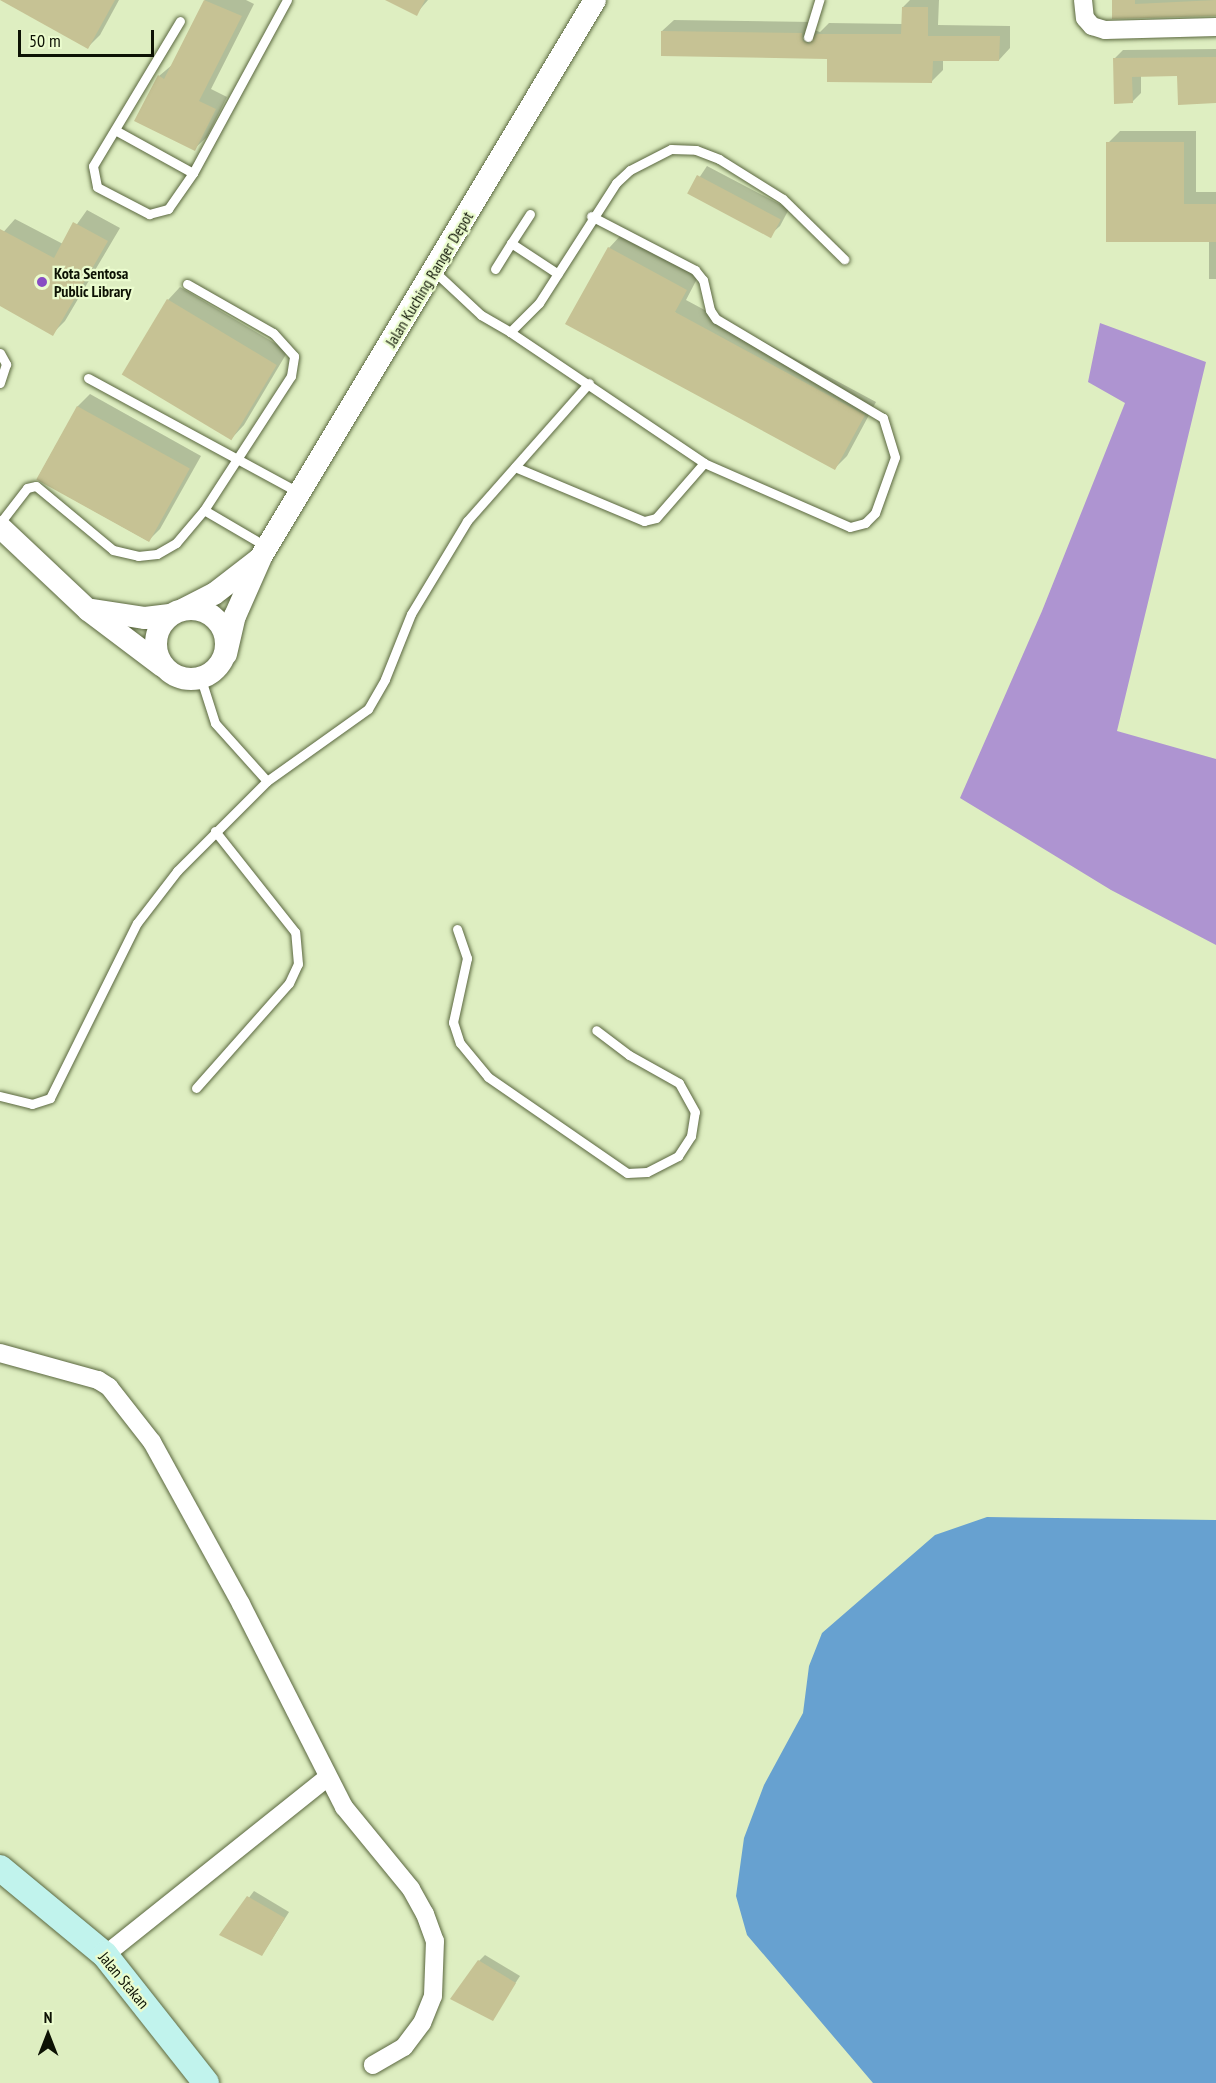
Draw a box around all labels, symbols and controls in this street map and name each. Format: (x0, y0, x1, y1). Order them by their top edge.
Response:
scale bar (21, 18, 158, 56)
text: 50 m (29, 29, 61, 52)
street label: Jalan Kuching Ranger Depot (381, 208, 477, 350)
place label: Kota Sentosa Public Library (54, 263, 132, 301)
marker: Kota Sentosa Public Library (35, 275, 49, 289)
street label: Jalan Stakan (95, 1948, 153, 2012)
north arrow (18, 2005, 78, 2065)
text: N (44, 2007, 52, 2027)

